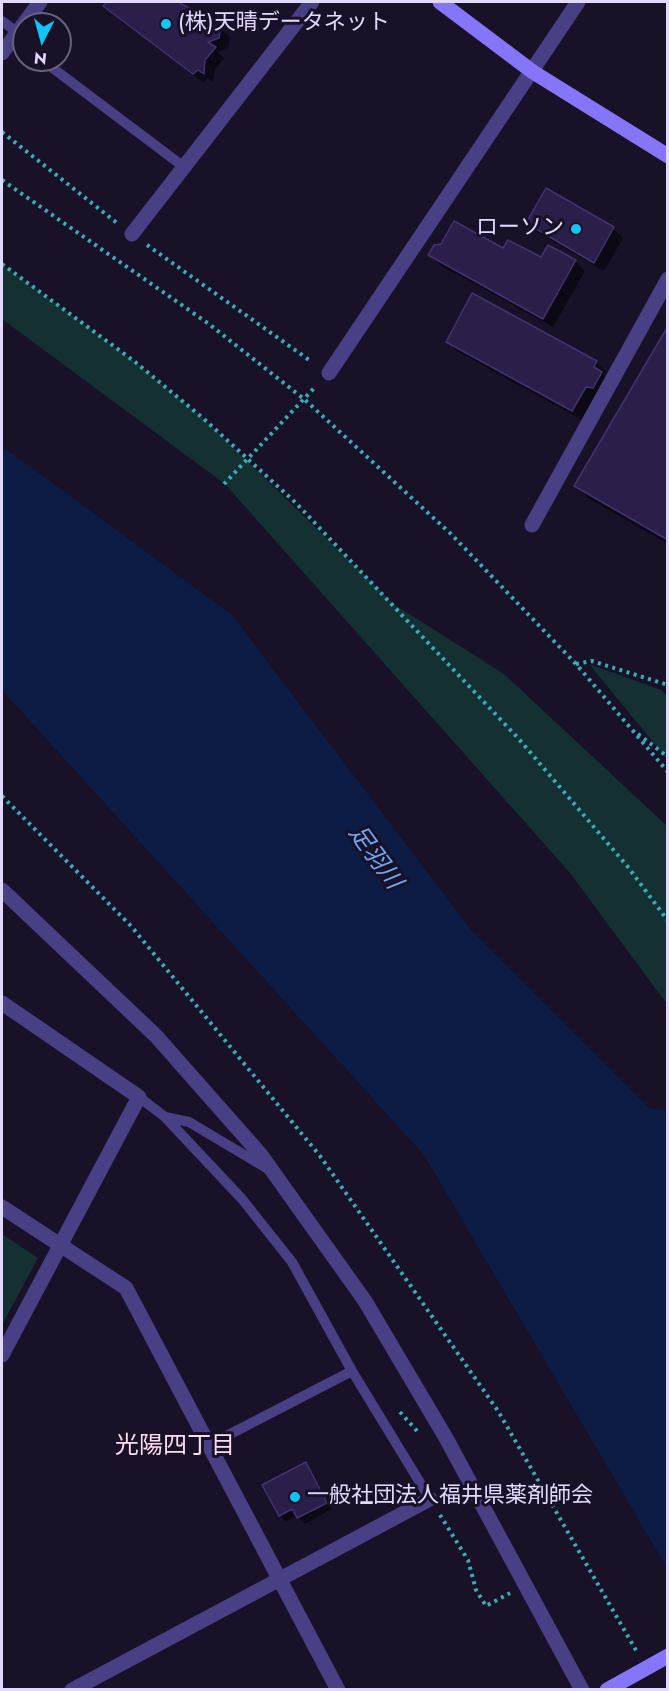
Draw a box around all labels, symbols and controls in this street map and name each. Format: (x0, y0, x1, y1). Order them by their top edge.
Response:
place label: (株)天晴データネット (178, 11, 390, 37)
north arrow (12, 12, 72, 72)
marker: (株)天晴データネット (159, 17, 173, 31)
text: N (33, 46, 48, 71)
place label: ローソン (476, 216, 564, 242)
marker: ローソン (569, 222, 583, 236)
water label: 足羽川 (341, 820, 407, 896)
district label: 光陽四丁目 (115, 1433, 235, 1461)
place label: 一般社団法人福井県薬剤師会 (307, 1484, 593, 1510)
marker: 一般社団法人福井県薬剤師会 (288, 1490, 302, 1504)

